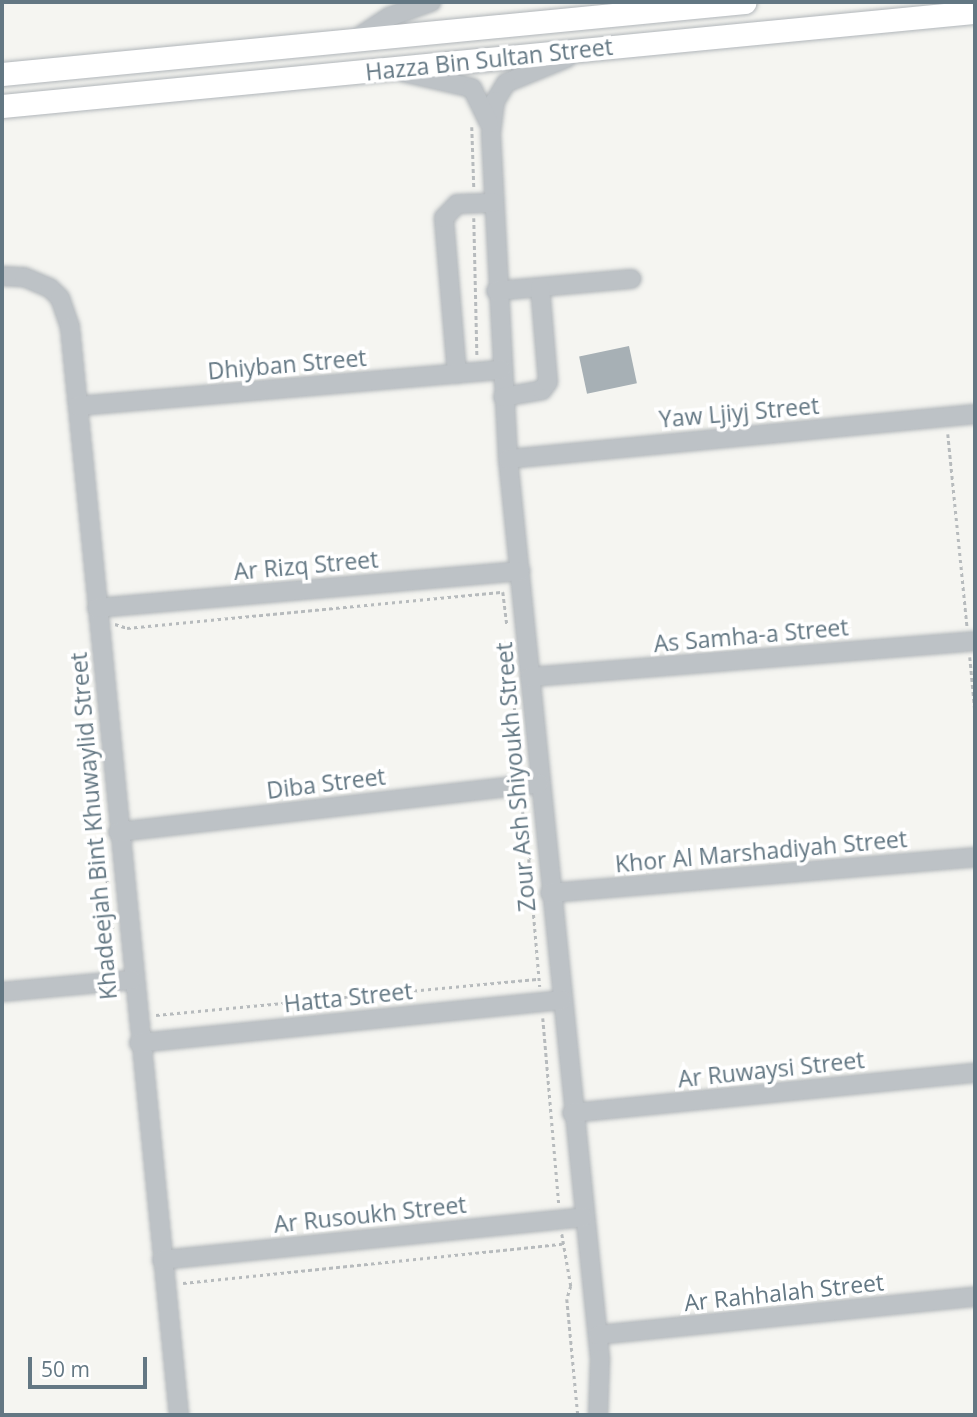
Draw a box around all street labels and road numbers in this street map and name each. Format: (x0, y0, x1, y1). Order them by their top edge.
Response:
street label: Hazza Bin Sultan Street (364, 32, 614, 86)
street label: Dhiyban Street (206, 343, 368, 385)
street label: Yaw Ljiyj Street (658, 391, 820, 433)
street label: Ar Rizq Street (233, 545, 379, 585)
street label: As Samha-a Street (652, 613, 850, 657)
street label: Zour Ash Shiyoukh Street (489, 641, 541, 913)
street label: Khadeejah Bint Khuwaylid Street (64, 651, 122, 1001)
street label: Diba Street (265, 762, 387, 804)
street label: Khor Al Marshadiyah Street (614, 824, 908, 878)
street label: Hatta Street (282, 977, 414, 1017)
street label: Ar Ruwaysi Street (676, 1045, 866, 1093)
street label: Ar Rusoukh Street (272, 1190, 468, 1238)
street label: Ar Rahhalah Street (683, 1268, 885, 1316)

